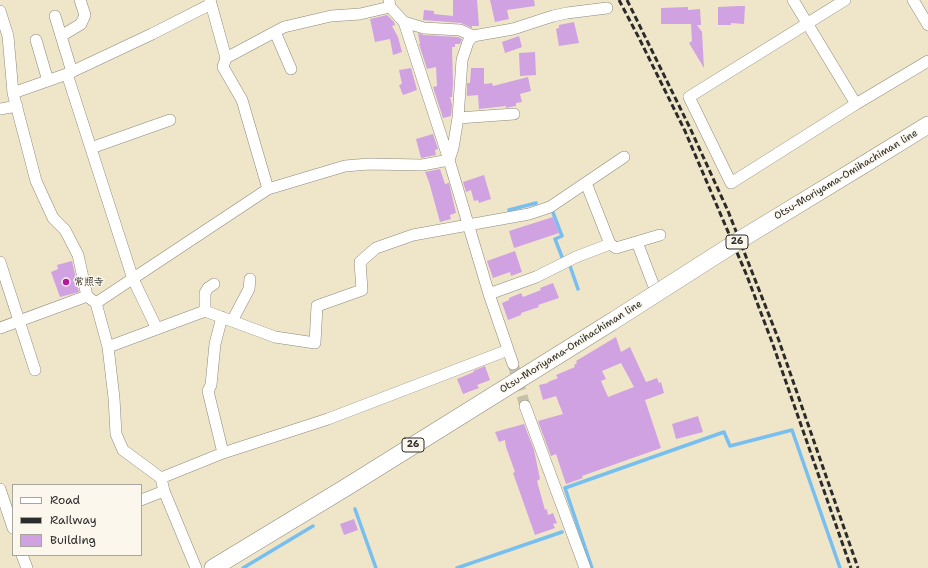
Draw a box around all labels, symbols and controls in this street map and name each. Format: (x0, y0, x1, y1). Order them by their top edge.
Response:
street label: Otsu-Moriyama-Omihachiman line (772, 127, 920, 223)
road number: 26 (726, 235, 748, 249)
place label: 常照寺 (74, 276, 104, 288)
marker: 常照寺 (61, 277, 71, 287)
street label: Otsu-Moriyama-Omihachiman line (498, 298, 644, 396)
road number: 26 (402, 438, 424, 452)
legend (12, 484, 142, 556)
text: Road (50, 492, 80, 508)
text: Railway (50, 512, 97, 528)
text: Building (50, 532, 96, 548)

